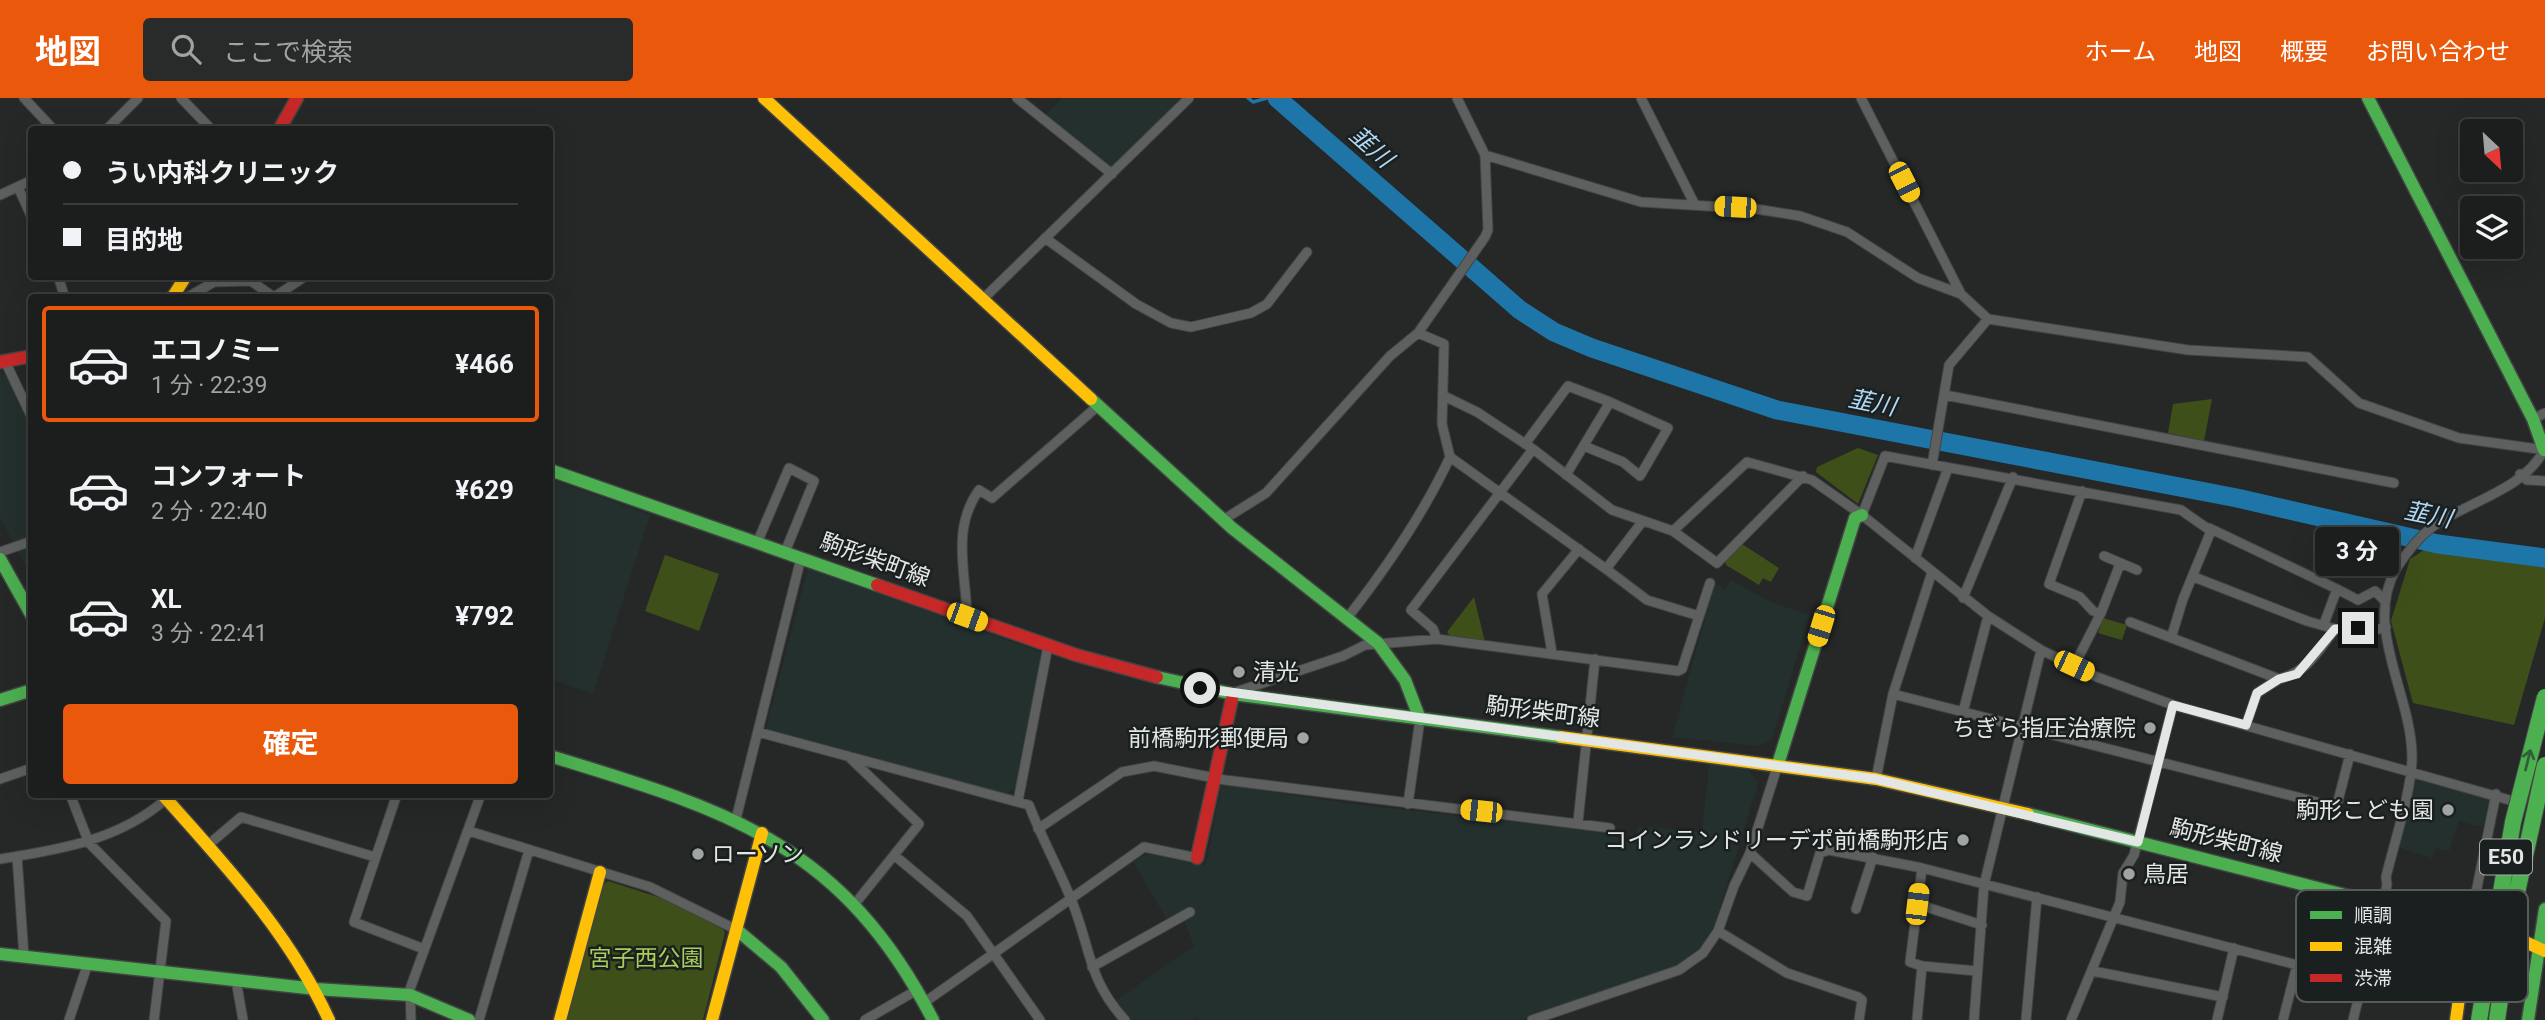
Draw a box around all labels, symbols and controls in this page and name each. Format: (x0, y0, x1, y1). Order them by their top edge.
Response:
search box (143, 18, 633, 81)
icon: search (167, 30, 205, 68)
text: 地図 (35, 32, 101, 71)
text: ここで検索 (223, 37, 353, 67)
text: ホーム (2085, 38, 2156, 66)
text: 地図 (2194, 38, 2242, 66)
text: 概要 (2280, 38, 2328, 66)
text: お問い合わせ (2366, 38, 2510, 66)
north arrow (2460, 119, 2524, 182)
map controls (2460, 119, 2523, 259)
water label: 韮川 (1344, 121, 1401, 175)
text: うい内科クリニック (105, 158, 339, 188)
car (1886, 159, 1923, 205)
car (1714, 195, 1757, 219)
button: layers (2460, 196, 2523, 259)
text: 目的地 (105, 225, 183, 255)
icon: car (67, 333, 130, 396)
text: エコノミー (151, 335, 281, 365)
text: ¥466 (455, 349, 514, 379)
text: 1 分 · 22:39 (151, 372, 267, 399)
water label: 韮川 (1846, 385, 1901, 422)
icon: car (67, 459, 130, 522)
text: コンフォート (151, 461, 306, 491)
text: ¥629 (455, 475, 514, 505)
water label: 韮川 (2402, 497, 2457, 534)
text: 2 分 · 22:40 (151, 498, 267, 525)
callout: 3 分 (2316, 526, 2400, 575)
street label: 駒形柴町線 (816, 528, 934, 592)
text: 3 分 (2336, 538, 2378, 565)
text: XL (151, 584, 182, 614)
icon: car (67, 585, 130, 648)
car (944, 600, 991, 634)
text: ¥792 (455, 601, 514, 631)
car (1805, 603, 1838, 649)
route end (2342, 612, 2374, 644)
text: 3 分 · 22:41 (151, 620, 267, 647)
car (2051, 648, 2098, 684)
place label: 清光 (1253, 659, 1299, 686)
marker: 清光 (1231, 664, 1247, 680)
route start (1184, 672, 1216, 704)
street label: 駒形柴町線 (1484, 692, 1602, 732)
button: 確定 (63, 704, 518, 784)
place label: ちぎら指圧治療院 (1952, 715, 2136, 742)
marker: ちぎら指圧治療院 (2142, 720, 2158, 736)
place label: 前橋駒形郵便局 (1128, 725, 1289, 752)
marker: 前橋駒形郵便局 (1295, 730, 1311, 746)
one-way arrow (2522, 750, 2535, 772)
place label: 駒形こども園 (2296, 797, 2434, 824)
car (1460, 798, 1503, 824)
marker: 駒形こども園 (2440, 802, 2456, 818)
street label: 駒形柴町線 (2167, 814, 2285, 868)
place label: コインランドリーデポ前橋駒形店 (1604, 827, 1949, 854)
marker: コインランドリーデポ前橋駒形店 (1955, 832, 1971, 848)
road number: E50 (2480, 840, 2532, 874)
place label: ローソン (712, 841, 804, 868)
marker: ローソン (690, 846, 706, 862)
place label: 鳥居 (2143, 861, 2189, 888)
marker: 鳥居 (2121, 866, 2137, 882)
car (1905, 882, 1930, 926)
legend (2296, 890, 2528, 1002)
text: 順調 (2354, 904, 2392, 927)
text: 混雑 (2354, 935, 2392, 958)
park label: 宮子西公園 (589, 945, 704, 972)
text: 渋滞 (2354, 967, 2392, 990)

